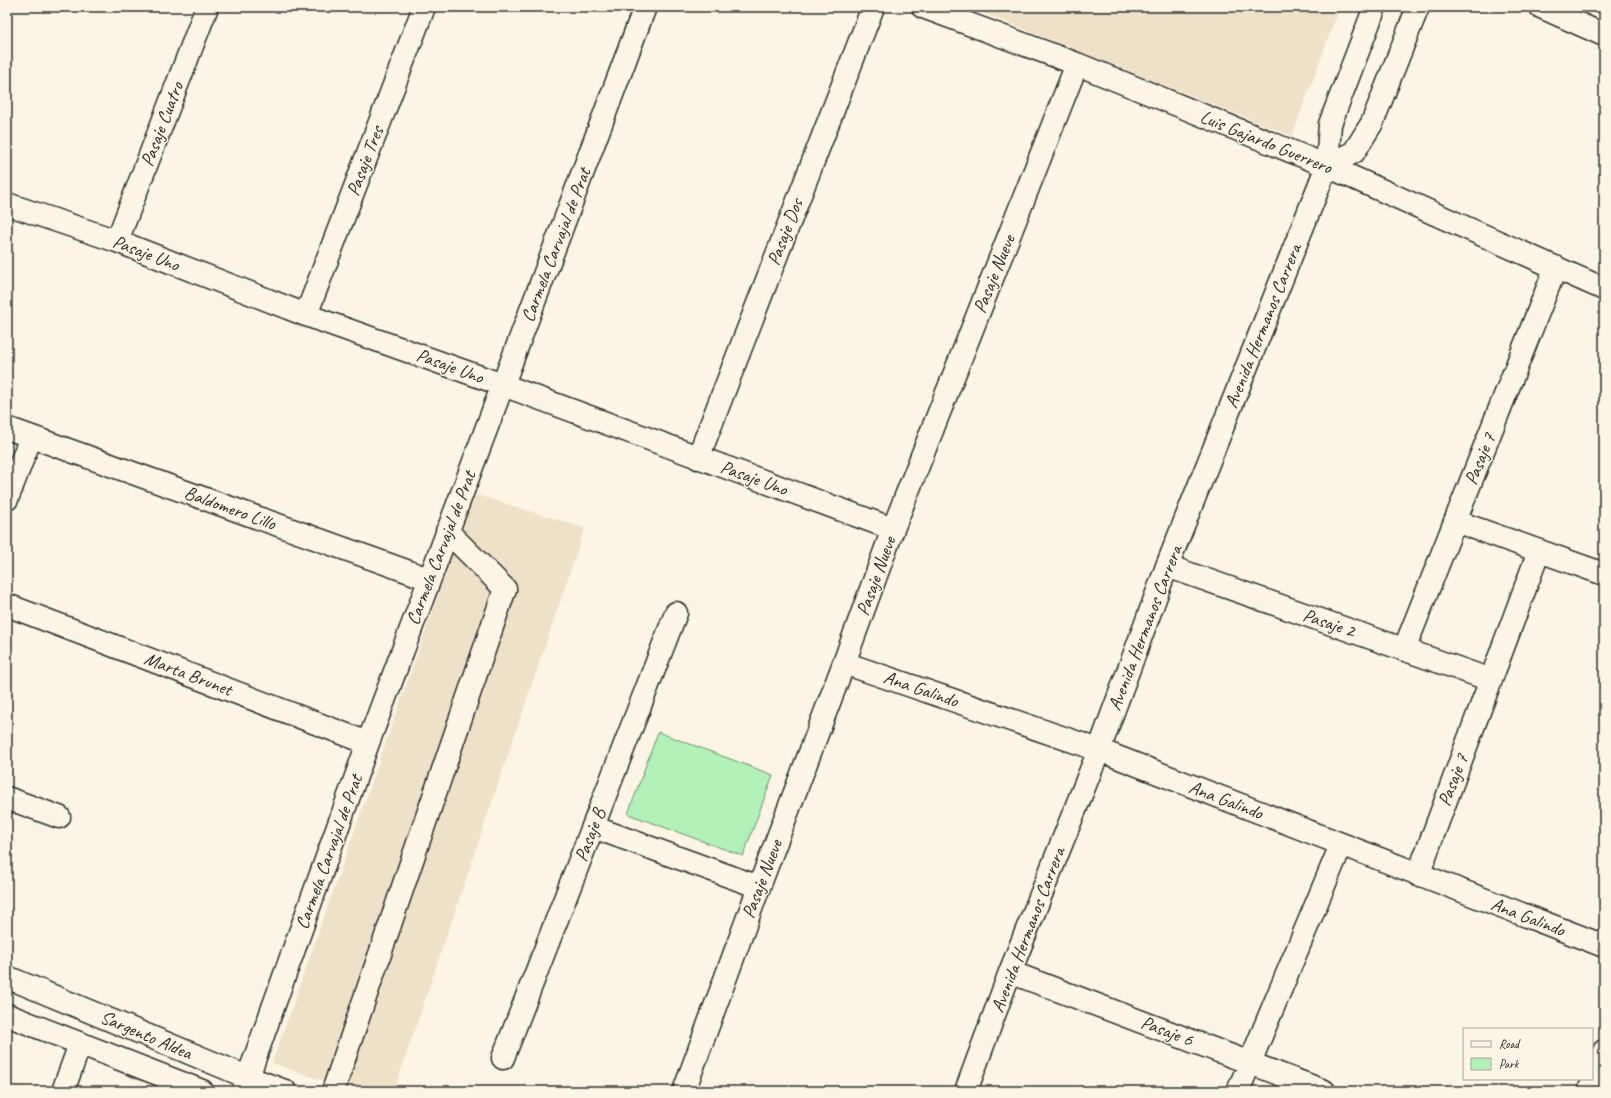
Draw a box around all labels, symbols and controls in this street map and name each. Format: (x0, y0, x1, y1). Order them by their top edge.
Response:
street label: Pasaje Cuatro (135, 77, 189, 170)
street label: Luis Gajardo Guerrero (1197, 105, 1337, 180)
street label: Pasaje Tres (341, 121, 390, 199)
street label: Carmela Carvajal de Prat (516, 163, 597, 325)
street label: Pasaje Dos (761, 194, 809, 269)
street label: Pasaje Uno (109, 229, 184, 277)
street label: Pasaje Nueve (967, 230, 1021, 317)
street label: Avenida Hermanos Carrera (1219, 238, 1308, 412)
street label: Pasaje Uno (413, 343, 488, 390)
street label: Pasaje 7 (1459, 428, 1502, 488)
street label: Pasaje Uno (717, 455, 792, 502)
street label: Carmela Carvajal de Prat (401, 466, 482, 628)
street label: Baldomero Lillo (181, 480, 280, 536)
street label: Pasaje Nueve (851, 532, 902, 619)
street label: Avenida Hermanos Carrera (1102, 540, 1188, 714)
street label: Pasaje 2 (1300, 603, 1360, 644)
street label: Marta Brunet (141, 646, 237, 702)
street label: Ana Galindo (881, 665, 963, 713)
street label: Pasaje 7 (1432, 749, 1474, 809)
street label: Carmela Carvajal de Prat (290, 770, 369, 933)
street label: Ana Galindo (1186, 775, 1268, 825)
street label: Pasaje B (569, 804, 611, 865)
street label: Pasaje Nueve (736, 835, 789, 922)
street label: Avenida Hermanos Carrera (985, 842, 1071, 1016)
street label: Ana Galindo (1488, 892, 1570, 942)
street label: Sargento Aldea (97, 1005, 197, 1066)
street label: Pasaje 6 (1138, 1010, 1198, 1052)
legend (1463, 1028, 1593, 1080)
text: Road (1499, 1036, 1521, 1052)
text: Park (1499, 1056, 1520, 1072)

